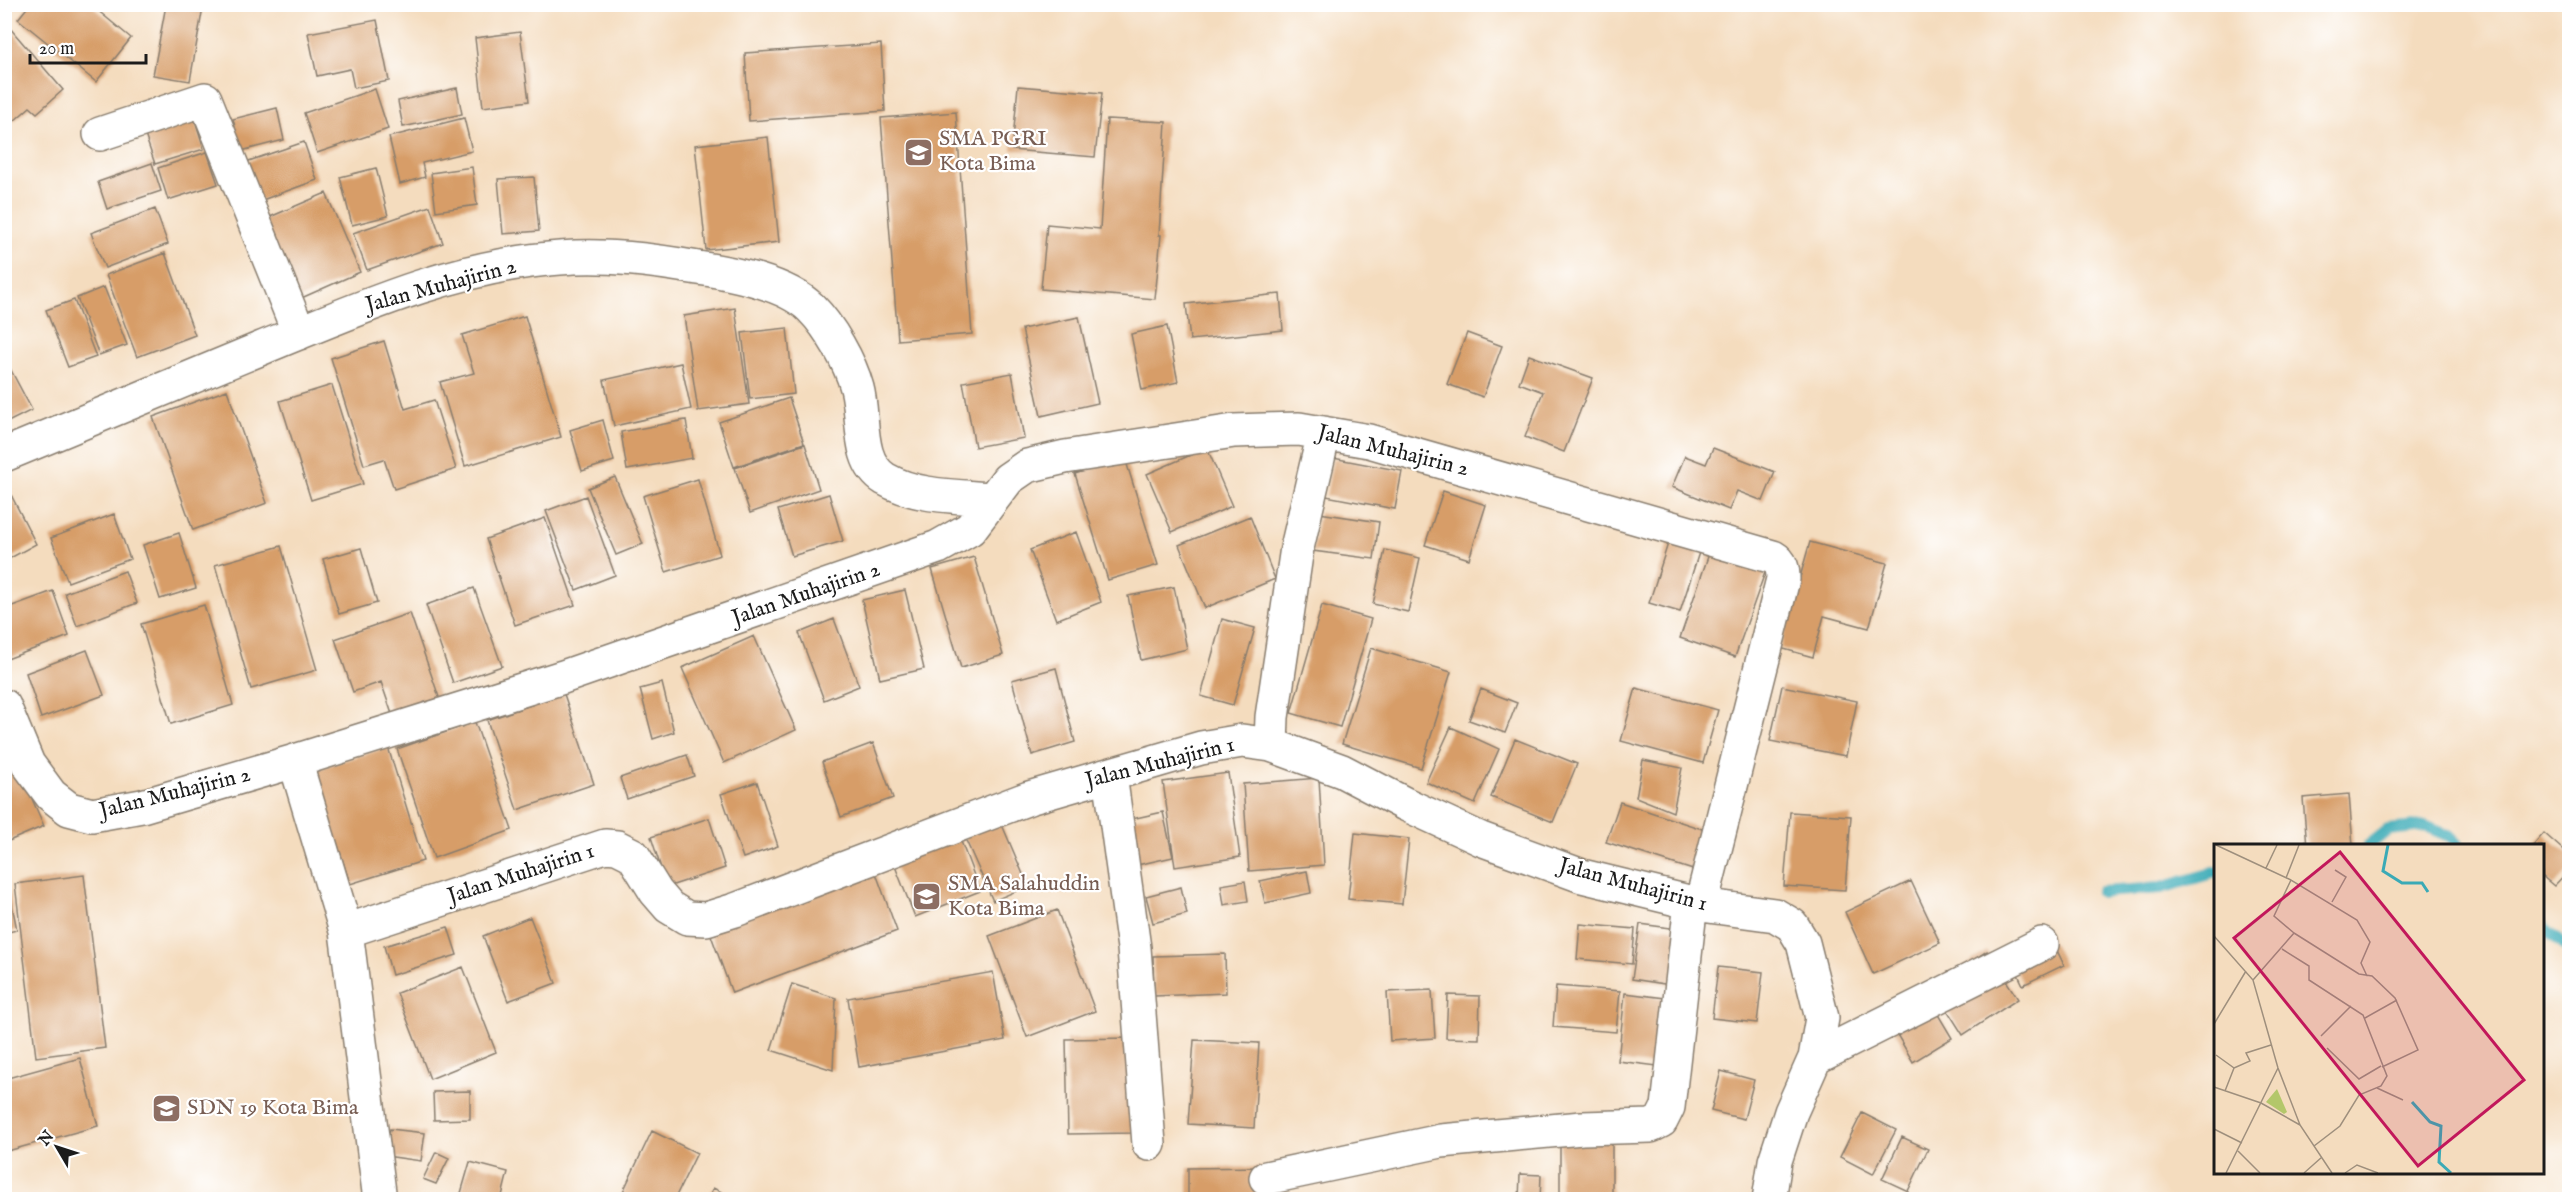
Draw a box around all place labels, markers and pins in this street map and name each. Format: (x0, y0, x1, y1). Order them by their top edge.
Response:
place label: SMA PGRI Kota Bima (939, 125, 1047, 178)
school or university icon: SMA PGRI Kota Bima (902, 136, 934, 168)
place label: SMA Salahuddin Kota Bima (948, 870, 1100, 923)
school or university icon: SMA Salahuddin Kota Bima (911, 881, 943, 913)
school or university icon: SDN 19 Kota Bima (150, 1092, 182, 1124)
place label: SDN 19 Kota Bima (187, 1094, 359, 1122)

